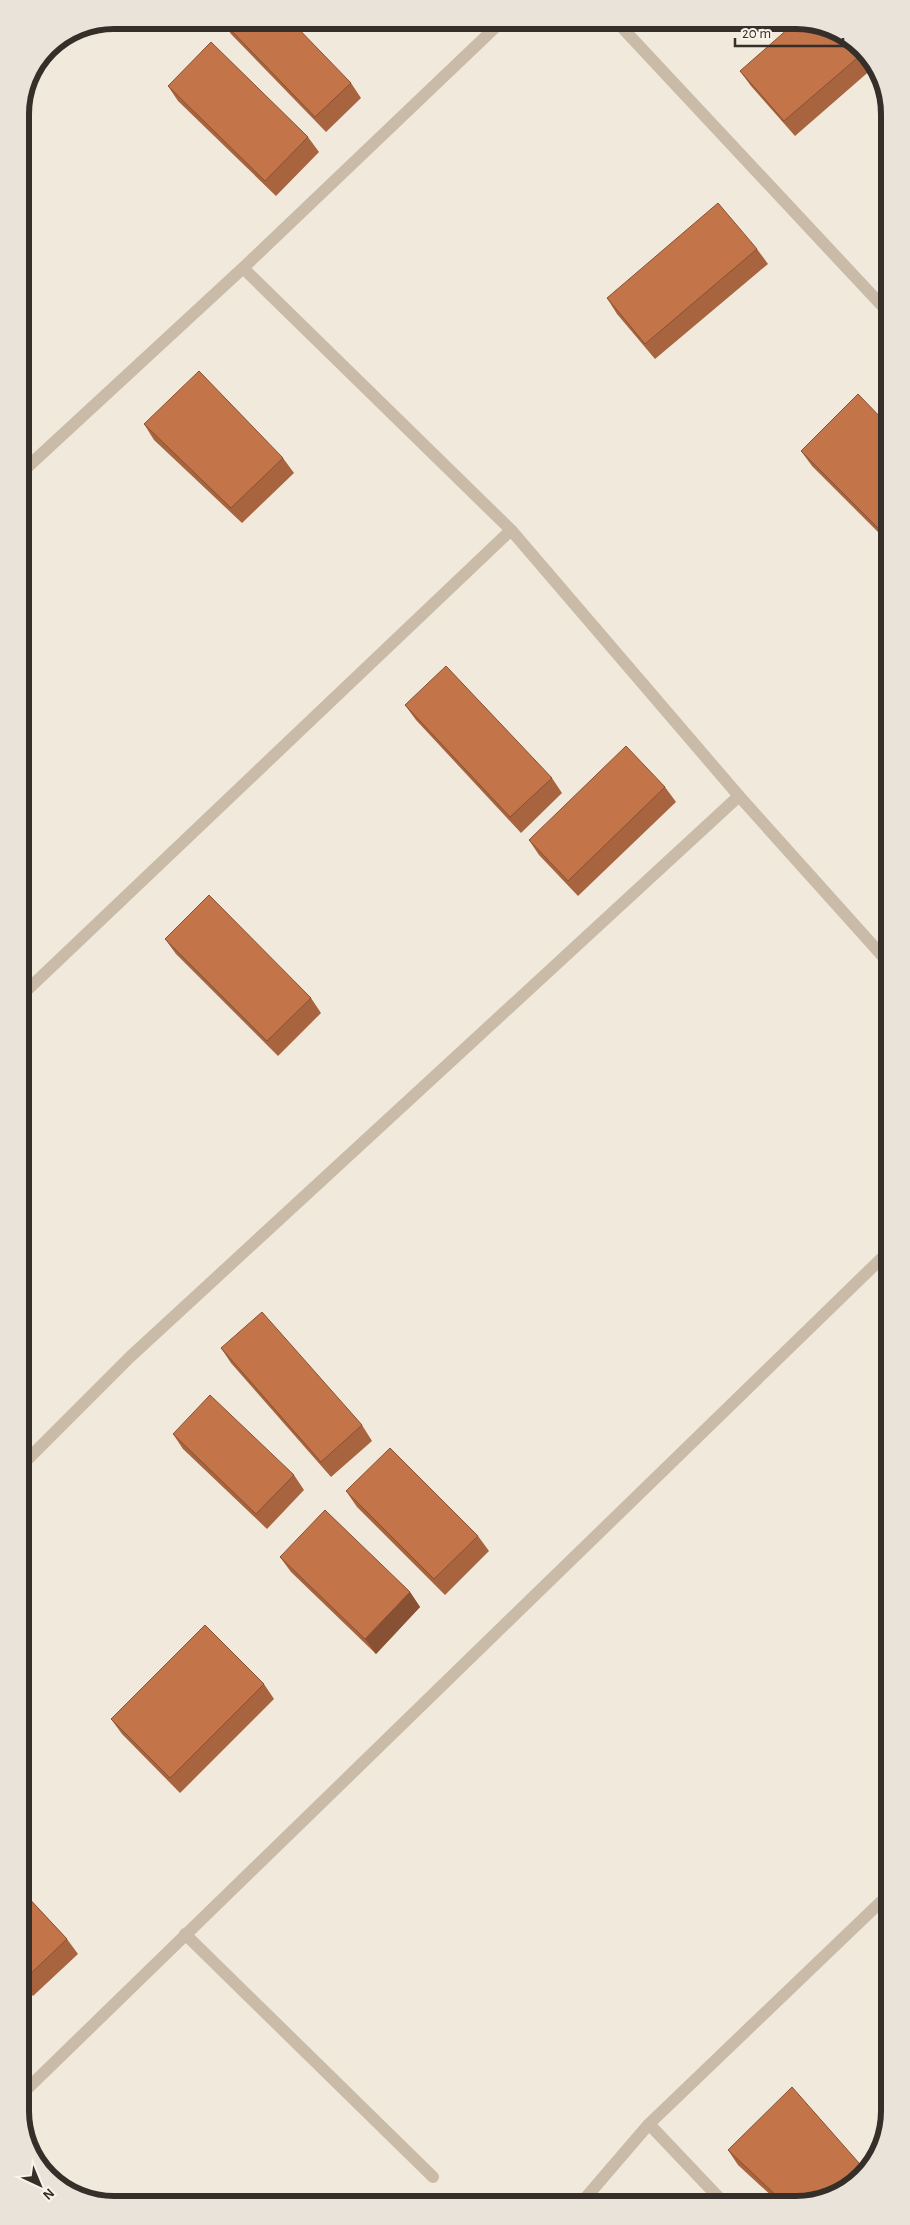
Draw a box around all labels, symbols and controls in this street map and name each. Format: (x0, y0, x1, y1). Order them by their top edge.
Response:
scale bar (735, 15, 842, 47)
text: 20 m (742, 26, 771, 41)
north arrow (15, 2160, 65, 2210)
text: N (40, 2185, 57, 2202)

